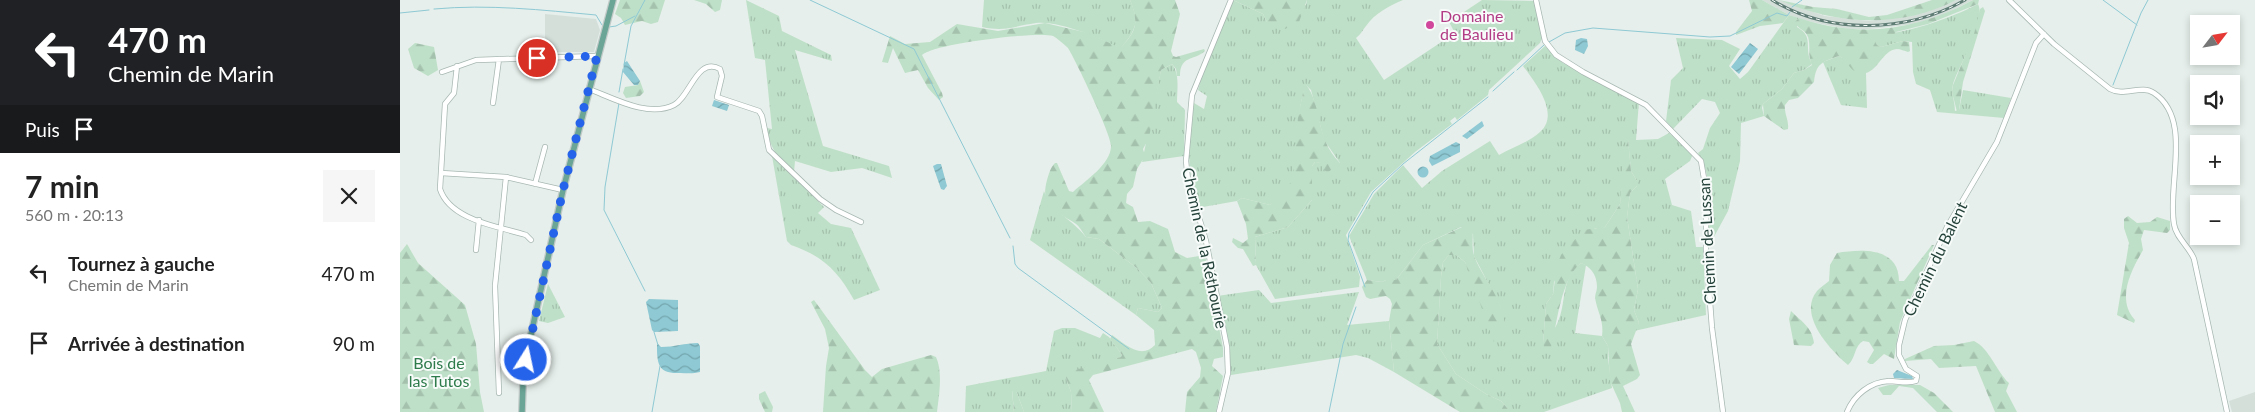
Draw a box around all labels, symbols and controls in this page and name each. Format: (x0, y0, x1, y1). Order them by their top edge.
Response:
place label: Domaine de Baulieu (1440, 6, 1514, 43)
north arrow (2190, 15, 2240, 65)
map controls (2190, 15, 2240, 245)
text: 470 m (108, 18, 207, 60)
marker: Domaine de Baulieu (1424, 19, 1436, 31)
icon: left (25, 20, 90, 85)
pin (516, 37, 558, 79)
icon: arrive (523, 44, 551, 72)
text: Chemin de Marin (108, 60, 274, 87)
button: sound (2190, 75, 2240, 125)
icon: arrive (70, 115, 98, 143)
text: Puis (25, 118, 60, 141)
button: + (2190, 135, 2240, 185)
street label: Chemin de la Réthourie (1179, 166, 1232, 330)
text: 7 min (25, 168, 99, 204)
button: close (323, 170, 375, 222)
street label: Chemin de Lussan (1694, 177, 1719, 305)
button: − (2190, 195, 2240, 245)
street label: Chemin du Balent (1899, 198, 1971, 319)
text: 560 m · 20:13 (25, 205, 124, 224)
text: Tournez à gauche (68, 252, 215, 275)
icon: left (25, 259, 53, 287)
text: 470 m (321, 262, 375, 285)
text: Chemin de Marin (68, 275, 189, 294)
icon: arrive (25, 329, 53, 357)
text: Arrivée à destination (68, 332, 245, 355)
text: 90 m (332, 332, 375, 355)
position arrow (499, 333, 551, 385)
park label: Bois de las Tutos (409, 353, 469, 390)

